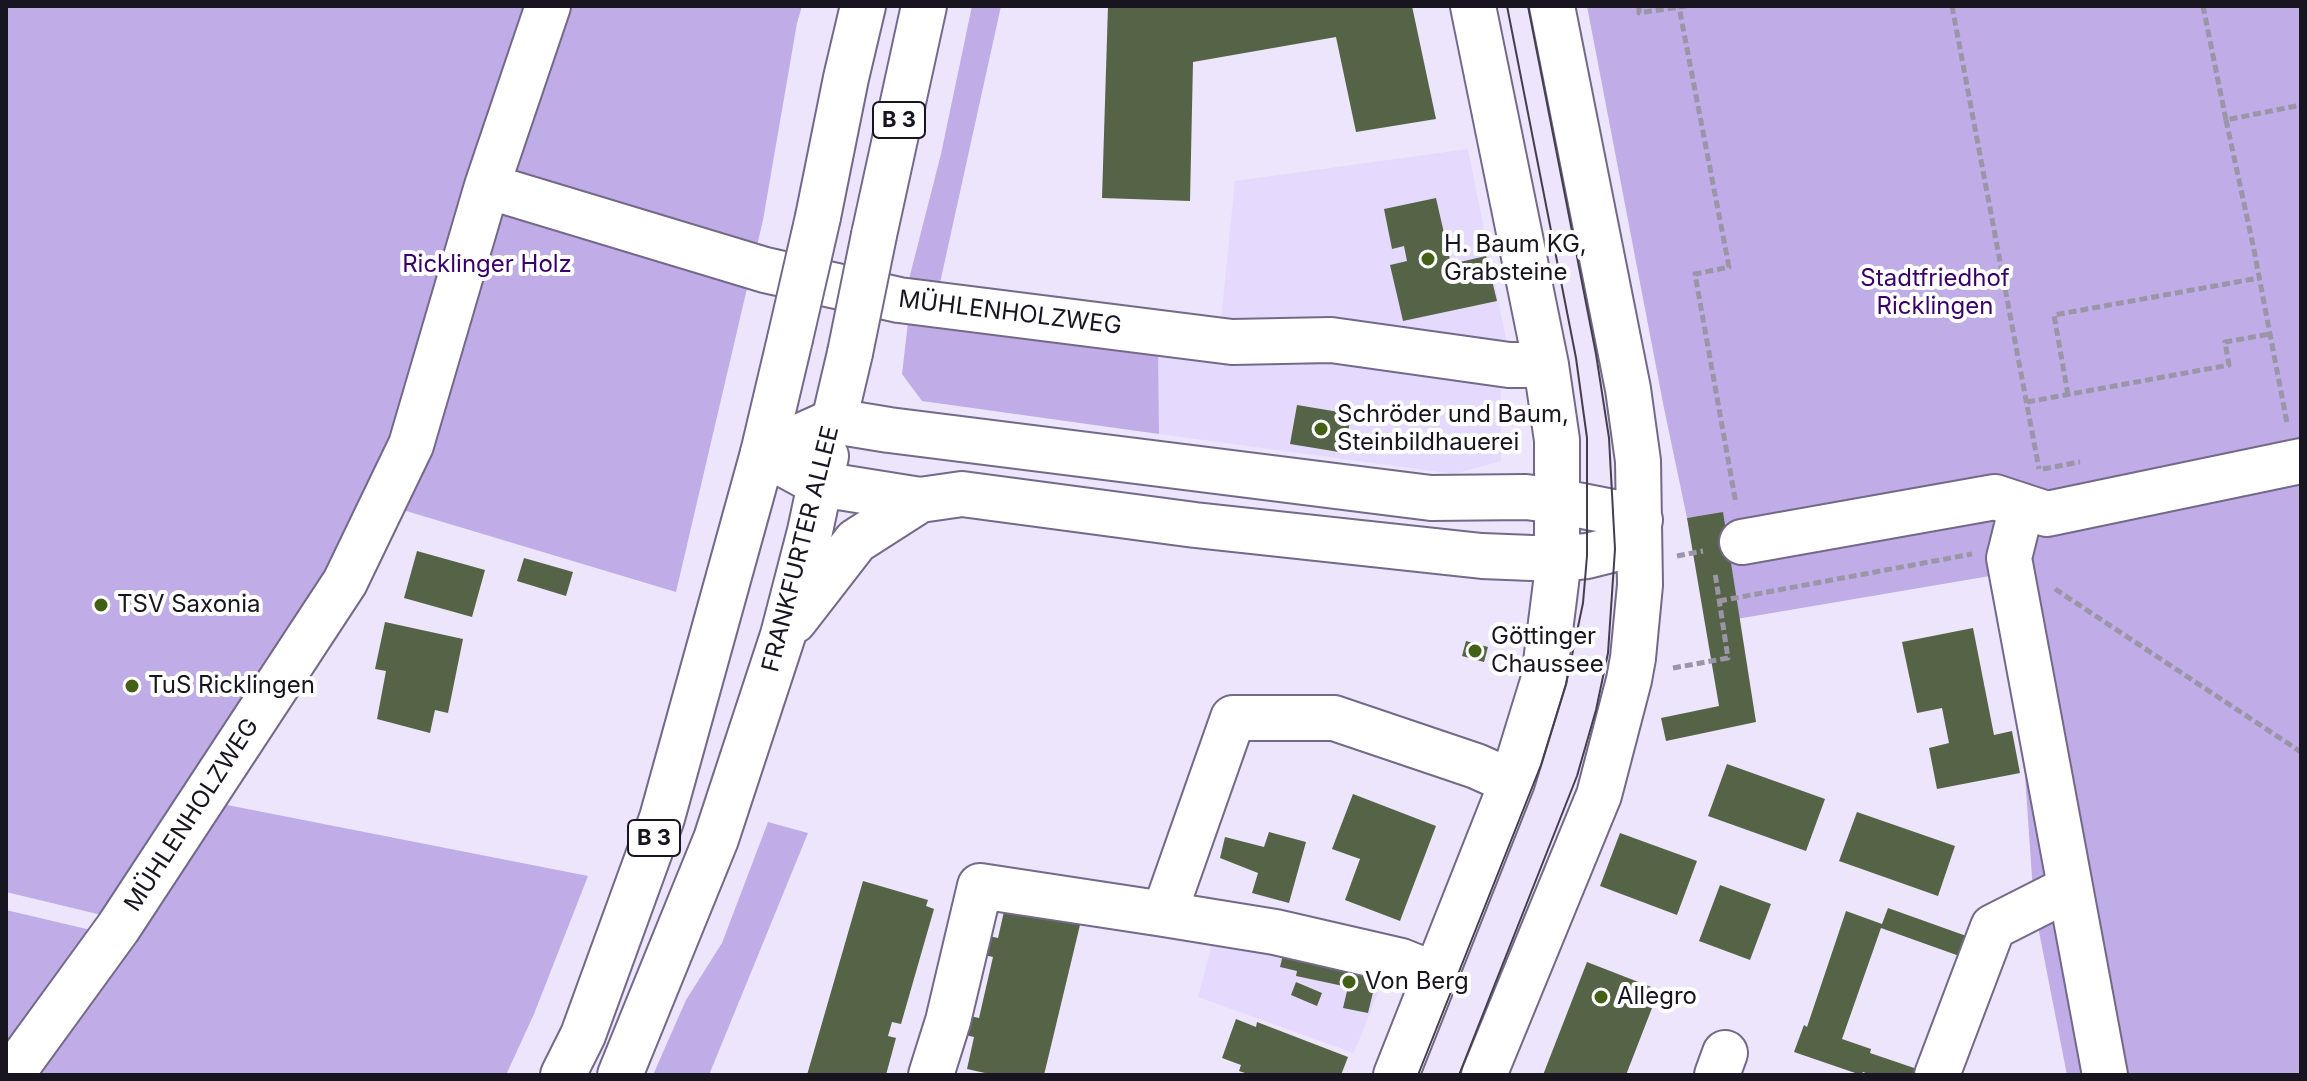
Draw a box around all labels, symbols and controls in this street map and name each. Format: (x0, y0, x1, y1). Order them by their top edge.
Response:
road number: B 3 (873, 102, 925, 138)
place label: H. Baum KG, Grabsteine (1444, 231, 1587, 287)
marker: H. Baum KG, Grabsteine (1419, 250, 1437, 268)
park label: Ricklinger Holz (402, 251, 572, 279)
park label: Stadtfriedhof Ricklingen (1860, 265, 2010, 321)
street label: MÜHLENHOLZWEG (897, 285, 1123, 341)
place label: Schröder und Baum, Steinbildhauerei (1337, 401, 1569, 457)
marker: Schröder und Baum, Steinbildhauerei (1312, 420, 1330, 438)
street label: FRANKFURTER ALLEE (756, 423, 846, 675)
place label: TSV Saxonia (117, 591, 260, 619)
marker: TSV Saxonia (92, 596, 110, 614)
place label: Göttinger Chaussee (1491, 623, 1604, 679)
marker: Göttinger Chaussee (1466, 642, 1484, 660)
place label: TuS Ricklingen (148, 672, 315, 700)
marker: TuS Ricklingen (123, 677, 141, 695)
street label: MÜHLENHOLZWEG (119, 713, 265, 917)
road number: B 3 (628, 820, 680, 856)
place label: Von Berg (1365, 968, 1469, 996)
marker: Von Berg (1340, 973, 1358, 991)
place label: Allegro (1617, 983, 1697, 1011)
marker: Allegro (1592, 988, 1610, 1006)

